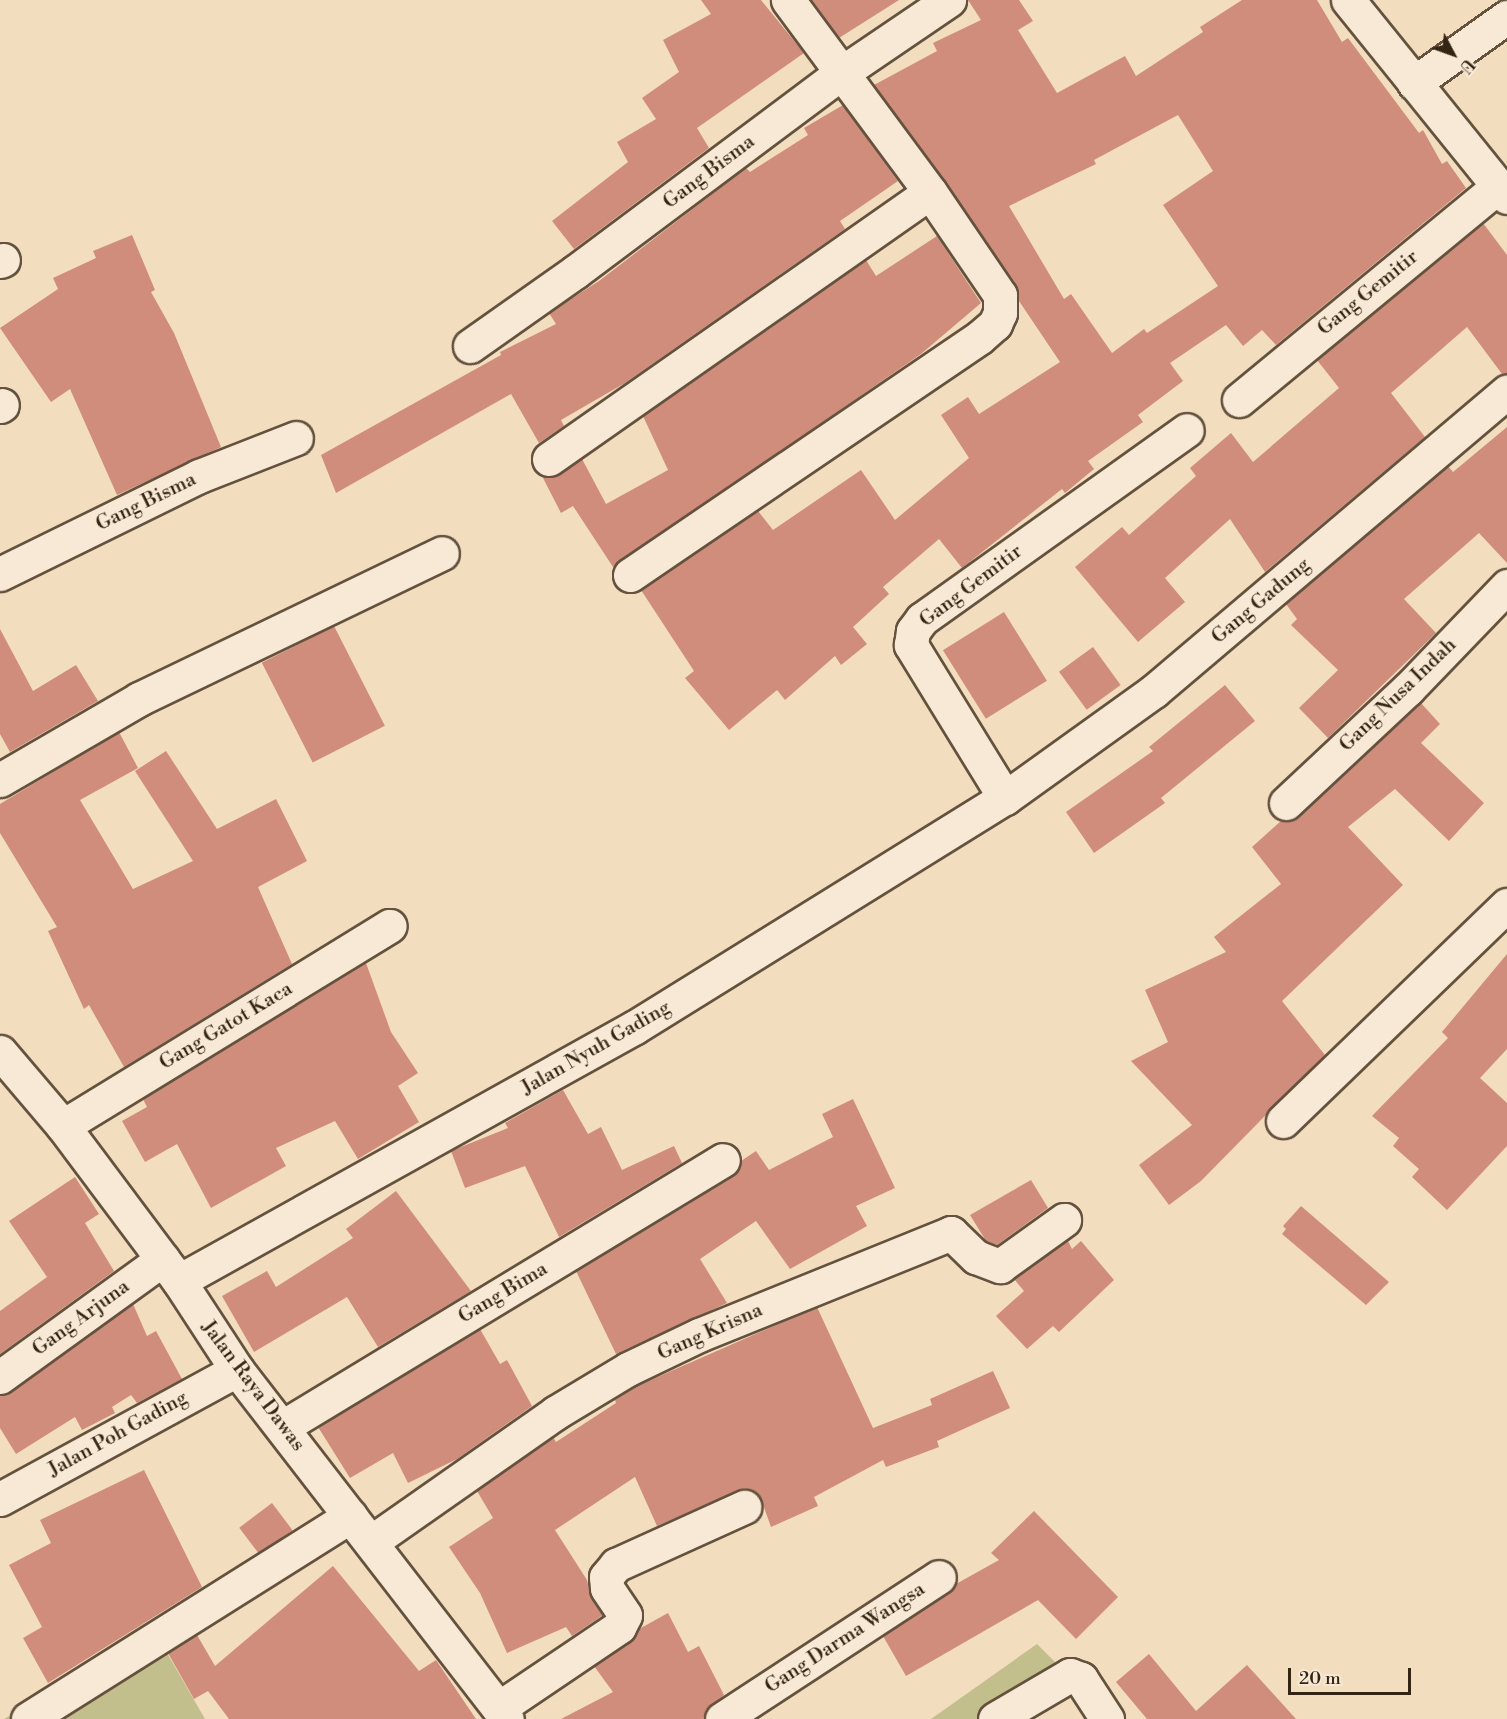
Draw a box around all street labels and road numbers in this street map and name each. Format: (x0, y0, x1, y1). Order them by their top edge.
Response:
street label: Gang Bisma (659, 130, 759, 214)
street label: Gang Gemitir (1313, 245, 1423, 341)
street label: Gang Bisma (92, 467, 200, 537)
street label: Gang Gemitir (915, 540, 1027, 632)
street label: Gang Gadung (1207, 553, 1315, 649)
street label: Gang Nusa Indah (1335, 633, 1461, 757)
street label: Gang Gatot Kaca (155, 977, 297, 1075)
street label: Jalan Nyuh Gading (517, 996, 675, 1100)
street label: Gang Bima (454, 1257, 552, 1329)
street label: Gang Arjuna (28, 1275, 134, 1361)
street label: Gang Krisna (654, 1298, 766, 1366)
street label: Jalan Raya Dawas (196, 1316, 310, 1456)
street label: Jalan Poh Gading (44, 1386, 192, 1482)
street label: Gang Darma Wangsa (761, 1577, 929, 1699)

